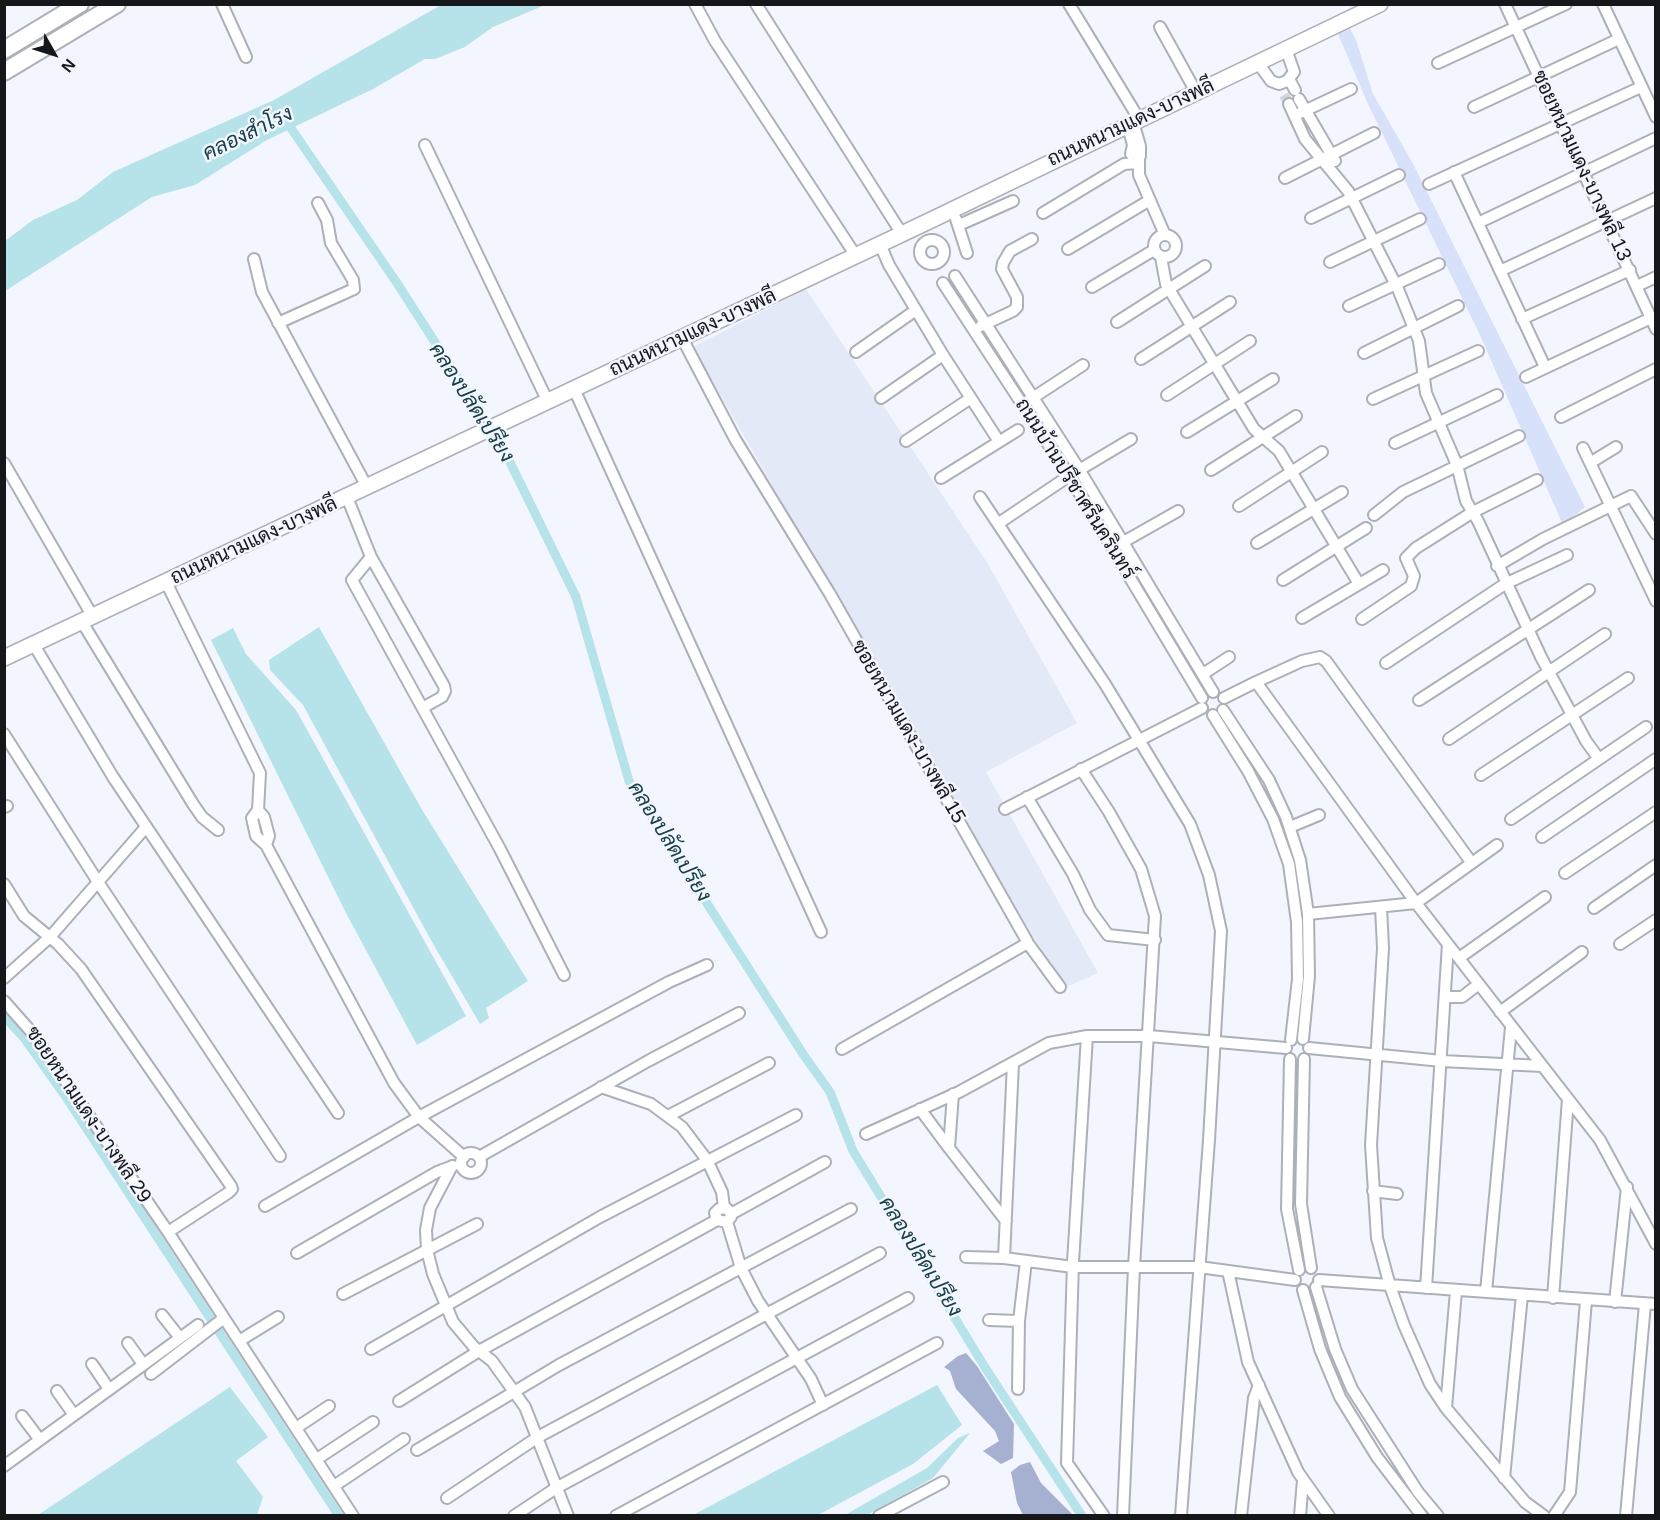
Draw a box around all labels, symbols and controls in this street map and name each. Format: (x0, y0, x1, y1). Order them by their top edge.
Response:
north arrow (24, 24, 84, 84)
text: N (58, 56, 79, 75)
street label: ซอยหนามแดง-บางพลี 13 (1526, 67, 1636, 265)
street label: ถนนหนามแดง-บางพลี (1044, 74, 1218, 172)
water label: คลองสำโรง (199, 101, 297, 167)
street label: ถนนหนามแดง-บางพลี (606, 284, 780, 382)
water label: คลองปลัดเปรียง (423, 339, 519, 467)
street label: ถนนบ้านปรีชาศรีนครินทร์ (1009, 394, 1141, 584)
street label: ถนนหนามแดง-บางพลี (167, 492, 341, 590)
street label: ซอยหนามแดง-บางพลี 15 (846, 636, 970, 828)
water label: คลองปลัดเปรียง (622, 777, 716, 907)
street label: ซอยหนามแดง-บางพลี 29 (20, 1022, 156, 1208)
water label: คลองปลัดเปรียง (873, 1192, 967, 1322)

